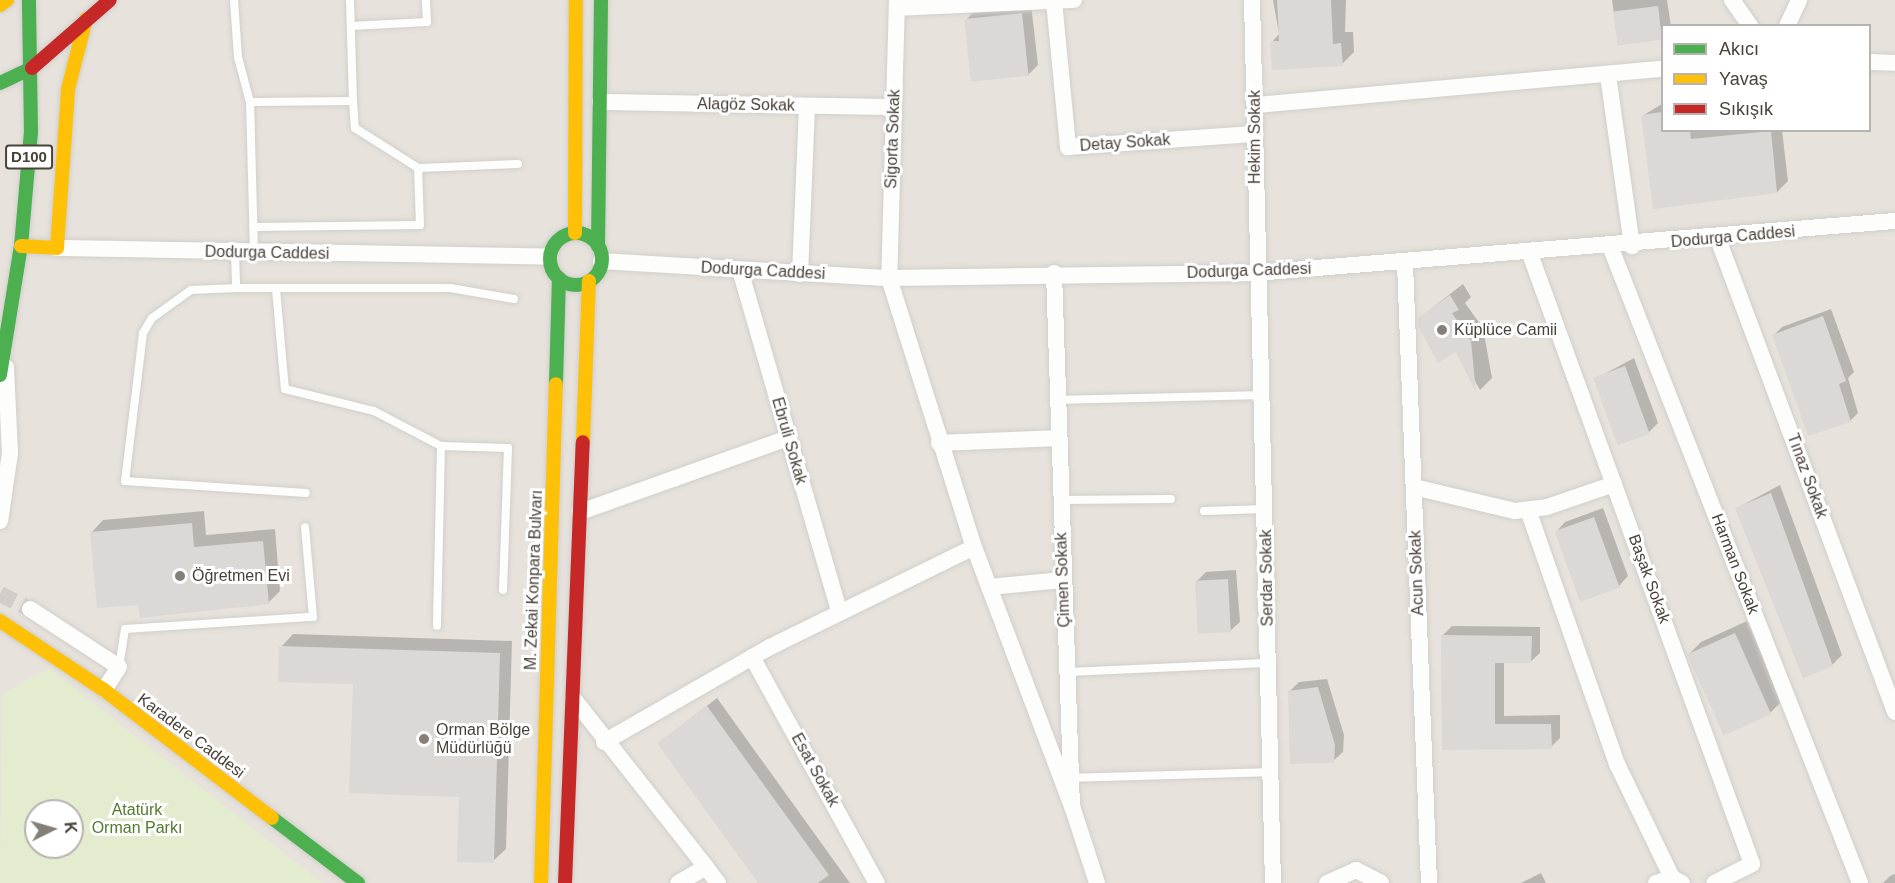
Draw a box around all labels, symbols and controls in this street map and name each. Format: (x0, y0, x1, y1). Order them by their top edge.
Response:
legend (1661, 24, 1871, 132)
text: Akıcı (1719, 39, 1759, 59)
text: Yavaş (1719, 69, 1768, 89)
street label: Sigorta Sokak (882, 89, 904, 189)
street label: Hekim Sokak (1245, 90, 1265, 184)
street label: Alagöz Sokak (697, 95, 795, 115)
text: Sıkışık (1719, 99, 1773, 119)
street label: Detay Sokak (1079, 130, 1171, 156)
road number: D100 (5, 145, 53, 169)
street label: Dodurga Caddesi (1670, 222, 1796, 252)
street label: Dodurga Caddesi (205, 242, 329, 264)
street label: Dodurga Caddesi (700, 258, 826, 284)
street label: Dodurga Caddesi (1186, 259, 1312, 283)
place label: Küplüce Camii (1454, 320, 1557, 340)
marker: Küplüce Camii (1435, 323, 1449, 337)
street label: Ebruli Sokak (767, 395, 811, 487)
street label: Tınaz Sokak (1783, 431, 1831, 521)
street label: M. Zekai Konpara Bulvarı (521, 489, 547, 671)
street label: Harman Sokak (1707, 511, 1763, 617)
street label: Serdar Sokak (1257, 529, 1277, 627)
street label: Acun Sokak (1406, 530, 1428, 616)
street label: Çimen Sokak (1052, 532, 1074, 628)
street label: Başak Sokak (1624, 532, 1674, 626)
place label: Öğretmen Evi (192, 566, 290, 586)
marker: Öğretmen Evi (173, 569, 187, 583)
street label: Karadere Caddesi (134, 690, 248, 782)
place label: Orman Bölge Müdürlüğü (436, 720, 530, 758)
street label: Esat Sokak (787, 730, 843, 810)
marker: Orman Bölge Müdürlüğü (417, 732, 431, 746)
north arrow (24, 799, 84, 859)
park label: Atatürk Orman Parkı (92, 800, 182, 838)
text: K (61, 821, 79, 834)

